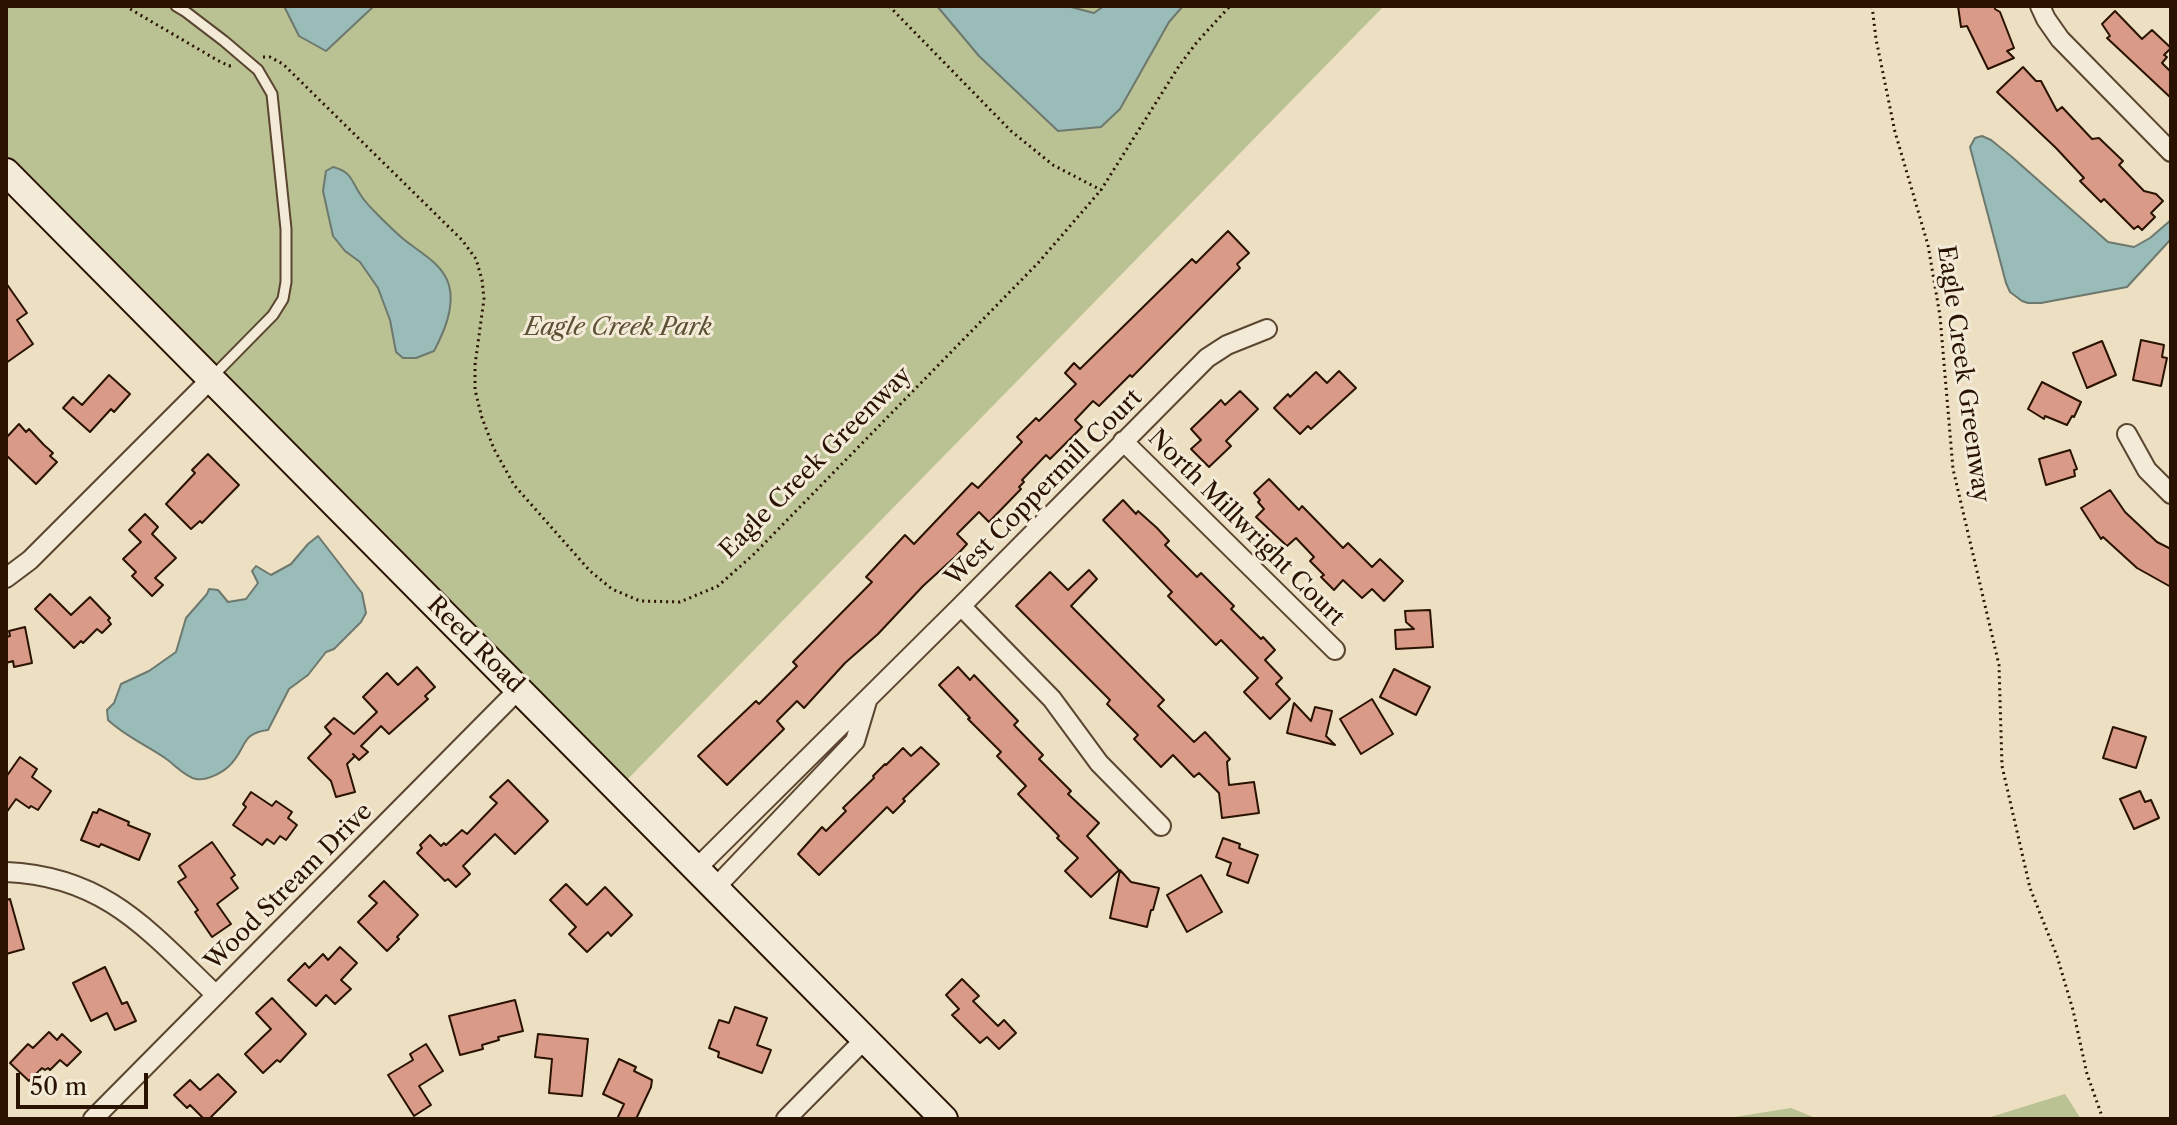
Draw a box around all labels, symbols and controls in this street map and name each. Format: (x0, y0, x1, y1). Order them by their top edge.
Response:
street label: Eagle Creek Greenway (1931, 244, 1995, 504)
park label: Eagle Creek Park (524, 314, 712, 342)
street label: Eagle Creek Greenway (714, 361, 918, 565)
street label: West Coppermill Court (940, 384, 1148, 592)
street label: North Millwright Court (1142, 424, 1350, 632)
street label: Reed Road (421, 591, 529, 699)
street label: Wood Stream Drive (199, 797, 379, 977)
scale bar (20, 1057, 152, 1107)
text: 50 m (30, 1072, 87, 1101)

